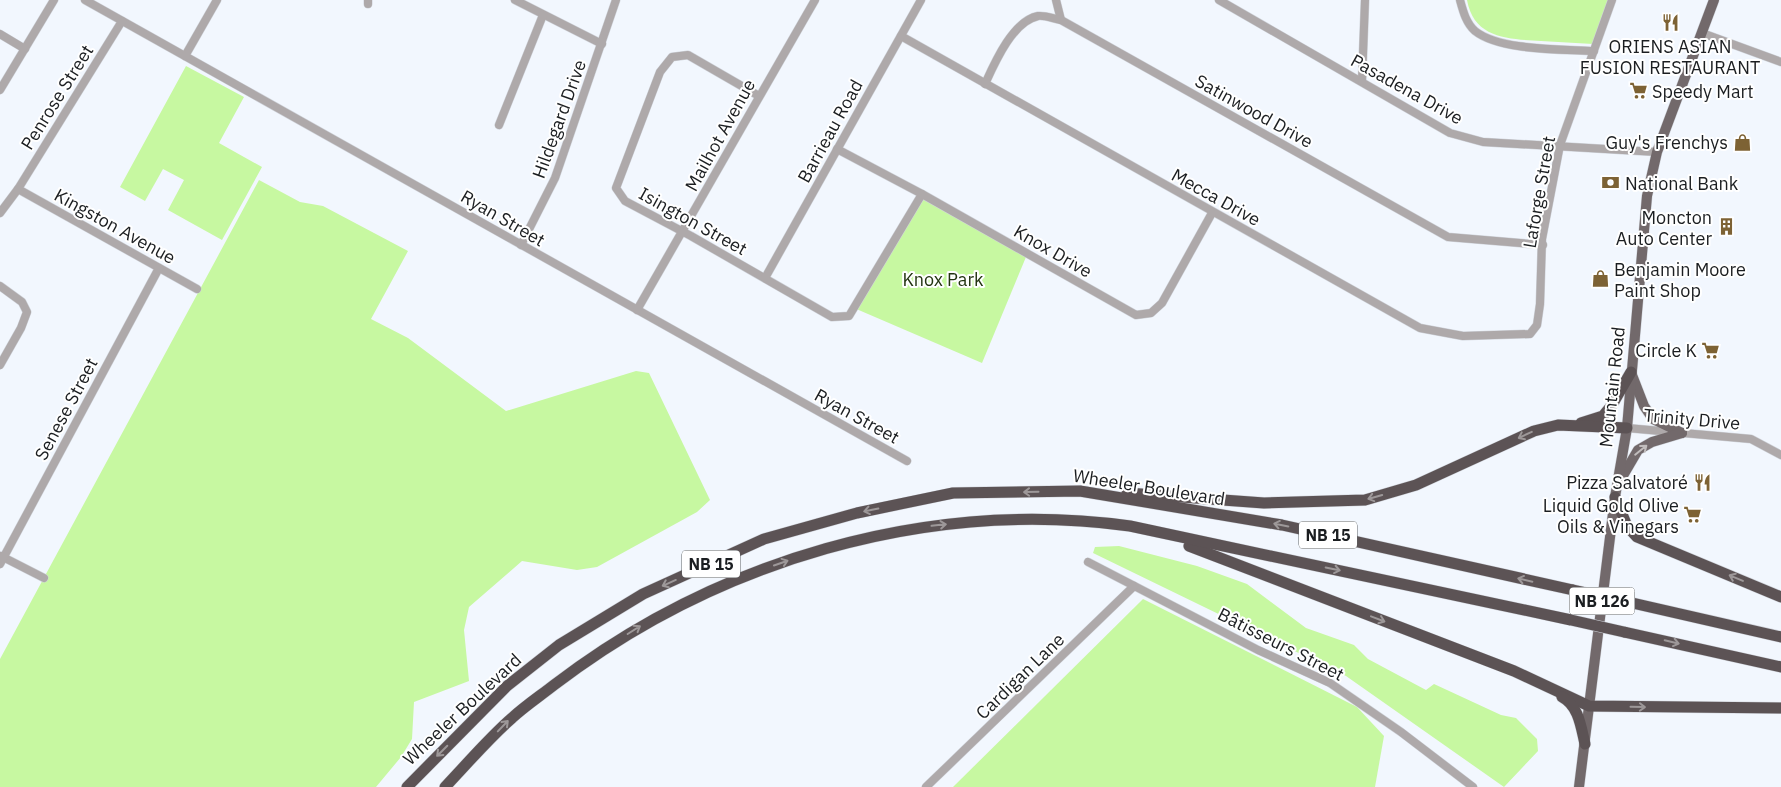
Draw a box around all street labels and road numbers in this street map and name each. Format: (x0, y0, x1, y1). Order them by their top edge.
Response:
street label: Penrose Street (16, 40, 98, 154)
street label: Pasadena Drive (1347, 49, 1467, 129)
street label: Hildegard Drive (527, 56, 591, 181)
street label: Satinwood Drive (1191, 69, 1317, 153)
street label: Mailhot Avenue (680, 75, 760, 195)
street label: Barrieau Road (792, 75, 868, 187)
street label: Laforge Street (1518, 134, 1560, 250)
street label: Mecca Drive (1168, 163, 1265, 231)
street label: Isington Street (635, 182, 751, 260)
street label: Kingston Avenue (50, 183, 180, 269)
street label: Ryan Street (457, 185, 549, 251)
street label: Knox Drive (1010, 219, 1096, 283)
street label: Mountain Road (1594, 325, 1630, 449)
street label: Senese Street (29, 354, 103, 464)
street label: Ryan Street (810, 383, 904, 449)
street label: Trinity Drive (1643, 403, 1741, 435)
street label: Wheeler Boulevard (1071, 464, 1227, 510)
road number: NB 15 (1299, 522, 1357, 548)
road number: NB 15 (682, 550, 740, 578)
road number: NB 126 (1570, 588, 1634, 614)
street label: Bâtisseurs Street (1214, 602, 1348, 686)
street label: Cardigan Lane (971, 628, 1069, 724)
street label: Wheeler Boulevard (398, 648, 526, 770)

